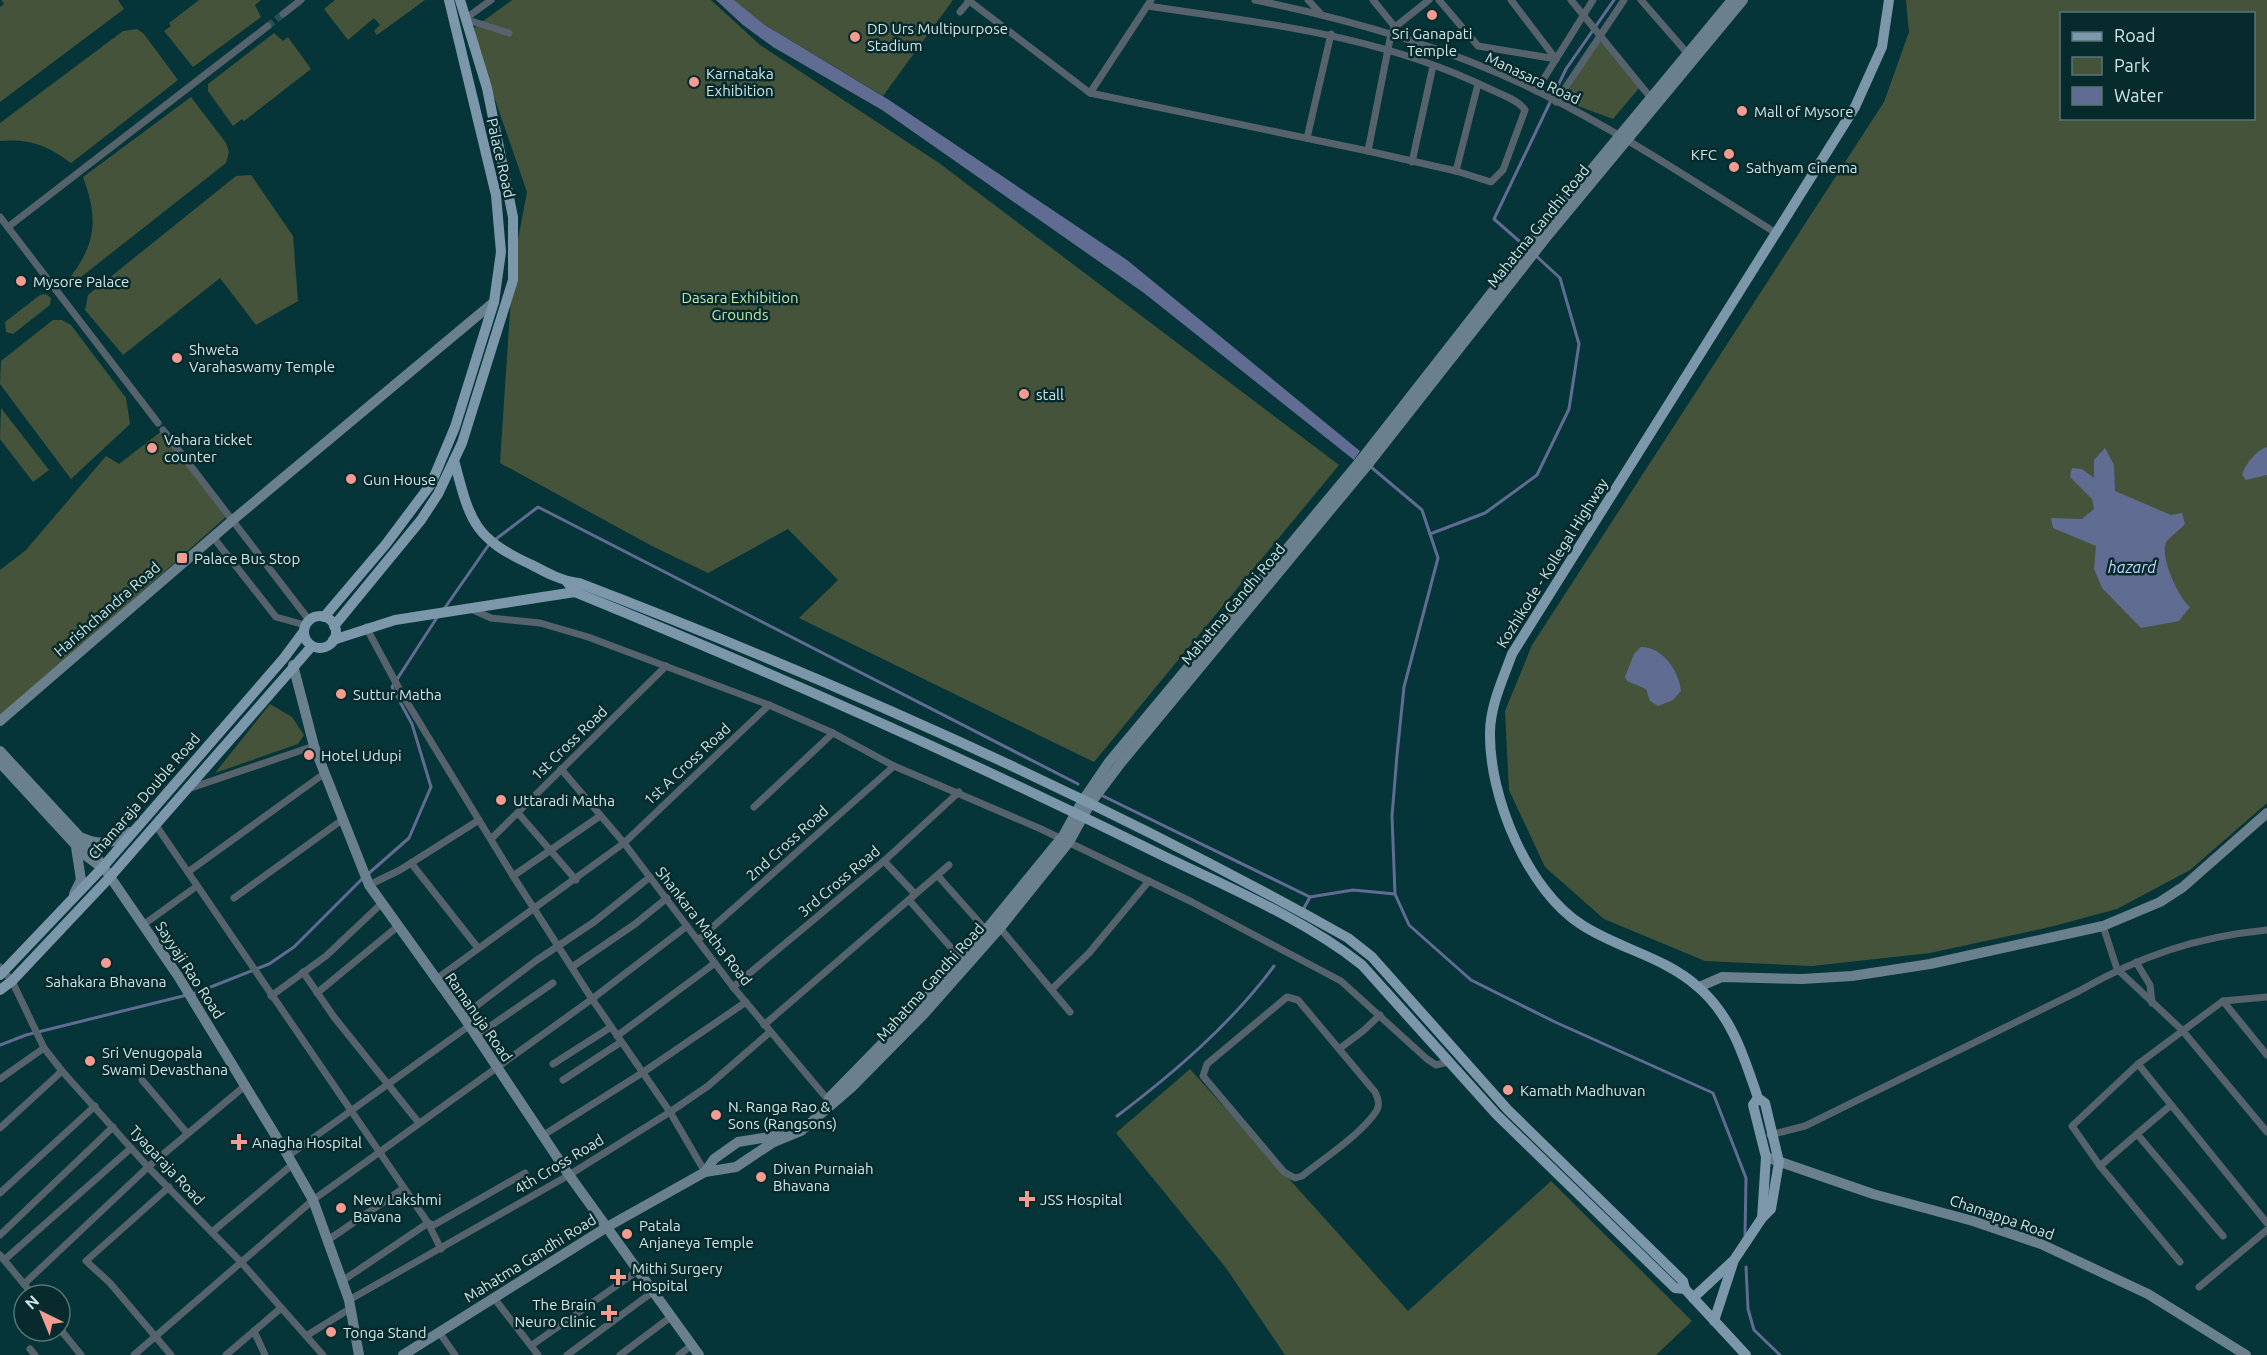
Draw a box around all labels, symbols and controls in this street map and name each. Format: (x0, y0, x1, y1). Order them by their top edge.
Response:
marker: Sri Ganapati Temple (1425, 8, 1439, 22)
legend (2060, 12, 2255, 120)
place label: DD Urs Multipurpose Stadium (867, 20, 1008, 54)
place label: Sri Ganapati Temple (1392, 25, 1472, 59)
text: Road (2114, 25, 2156, 45)
marker: DD Urs Multipurpose Stadium (848, 30, 862, 44)
street label: Manasara Road (1483, 49, 1583, 107)
text: Park (2114, 55, 2150, 75)
place label: Karnataka Exhibition (706, 65, 774, 99)
marker: Karnataka Exhibition (687, 75, 701, 89)
text: Water (2114, 85, 2164, 105)
place label: Mall of Mysore (1754, 103, 1853, 120)
marker: Mall of Mysore (1735, 104, 1749, 118)
street label: Palace Road (484, 116, 518, 200)
place label: KFC (1691, 146, 1717, 163)
marker: KFC (1722, 147, 1736, 161)
place label: Sathyam Cinema (1746, 159, 1858, 176)
marker: Sathyam Cinema (1727, 160, 1741, 174)
street label: Mahatma Gandhi Road (1483, 161, 1593, 291)
place label: Mysore Palace (33, 273, 129, 290)
marker: Mysore Palace (14, 274, 28, 288)
park label: Dasara Exhibition Grounds (682, 289, 799, 323)
place label: Shweta Varahaswamy Temple (189, 341, 335, 375)
marker: Shweta Varahaswamy Temple (170, 351, 184, 365)
place label: stall (1036, 386, 1064, 403)
marker: stall (1017, 387, 1031, 401)
place label: Vahara ticket counter (164, 431, 252, 465)
marker: Vahara ticket counter (145, 441, 159, 455)
place label: Gun House (363, 471, 436, 488)
marker: Gun House (344, 472, 358, 486)
street label: Kozhikode - Kollegal Highway (1493, 475, 1611, 651)
street label: Mahatma Gandhi Road (1178, 540, 1288, 668)
place label: Palace Bus Stop (194, 550, 300, 567)
marker: Palace Bus Stop (175, 551, 189, 565)
street label: Harishchandra Road (51, 558, 163, 660)
water label: hazard (2108, 558, 2157, 576)
place label: Suttur Matha (353, 686, 442, 703)
marker: Suttur Matha (334, 687, 348, 701)
street label: 1st Cross Road (527, 703, 611, 783)
street label: 1st A Cross Road (640, 720, 734, 808)
street label: Chamaraja Double Road (85, 730, 203, 862)
place label: Hotel Udupi (321, 747, 402, 764)
marker: Hotel Udupi (302, 748, 316, 762)
place label: Uttaradi Matha (513, 792, 615, 809)
marker: Uttaradi Matha (494, 793, 508, 807)
street label: 2nd Cross Road (743, 802, 831, 884)
street label: 3rd Cross Road (795, 842, 883, 920)
street label: Shankara Matha Road (652, 863, 756, 989)
street label: Sayyaji Rao Road (152, 918, 228, 1022)
street label: Mahatma Gandhi Road (873, 920, 987, 1044)
marker: Sahakara Bhavana (99, 956, 113, 970)
street label: Ramanuja Road (442, 969, 516, 1065)
place label: Sahakara Bhavana (45, 973, 167, 990)
place label: Sri Venugopala Swami Devasthana (102, 1044, 228, 1078)
marker: Sri Venugopala Swami Devasthana (83, 1054, 97, 1068)
place label: Kamath Madhuvan (1520, 1082, 1646, 1099)
marker: Kamath Madhuvan (1501, 1083, 1515, 1097)
place label: N. Ranga Rao & Sons (Rangsons) (728, 1098, 837, 1132)
marker: N. Ranga Rao & Sons (Rangsons) (709, 1108, 723, 1122)
street label: Tyagaraja Road (126, 1122, 208, 1208)
street label: 4th Cross Road (511, 1131, 607, 1197)
marker: Anagha Hospital (230, 1133, 248, 1151)
place label: Anagha Hospital (252, 1134, 362, 1151)
place label: Divan Purnaiah Bhavana (773, 1160, 874, 1194)
marker: Divan Purnaiah Bhavana (754, 1170, 768, 1184)
marker: JSS Hospital (1018, 1190, 1036, 1208)
place label: New Lakshmi Bavana (353, 1191, 442, 1225)
place label: JSS Hospital (1040, 1191, 1122, 1208)
street label: Chamappa Road (1948, 1191, 2056, 1243)
marker: New Lakshmi Bavana (334, 1201, 348, 1215)
street label: Mahatma Gandhi Road (461, 1210, 599, 1306)
place label: Patala Anjaneya Temple (639, 1217, 754, 1251)
marker: Patala Anjaneya Temple (620, 1227, 634, 1241)
place label: Mithi Surgery Hospital (632, 1260, 722, 1294)
marker: Mithi Surgery Hospital (609, 1268, 627, 1286)
north arrow (12, 1283, 72, 1343)
text: N (21, 1291, 42, 1313)
place label: The Brain Neuro Clinic (515, 1296, 596, 1330)
marker: The Brain Neuro Clinic (600, 1304, 618, 1322)
place label: Tonga Stand (343, 1324, 427, 1341)
marker: Tonga Stand (324, 1325, 338, 1339)

